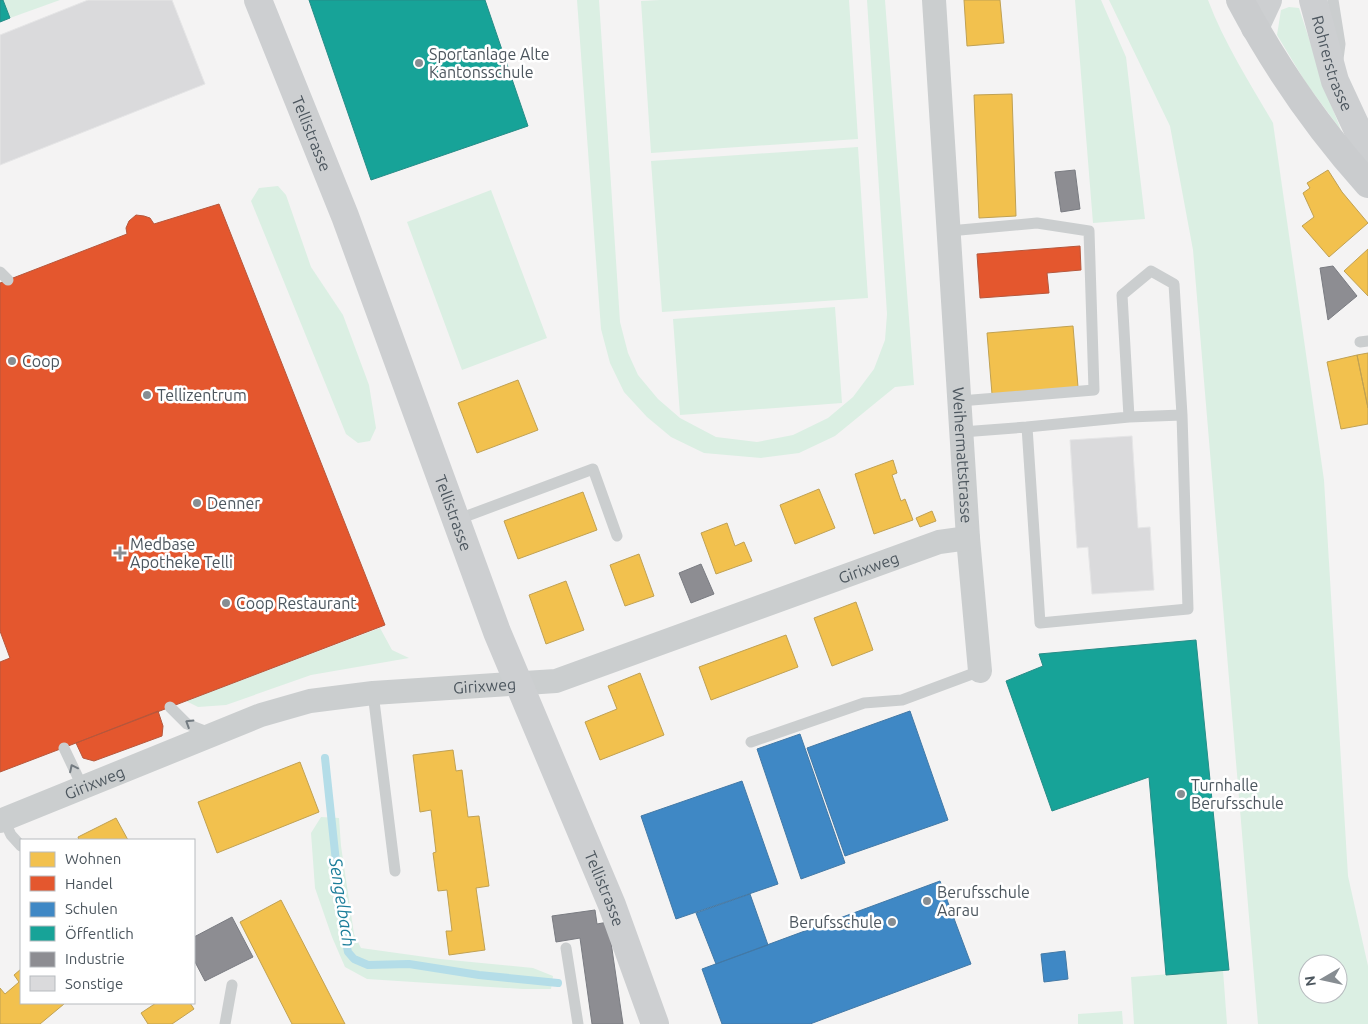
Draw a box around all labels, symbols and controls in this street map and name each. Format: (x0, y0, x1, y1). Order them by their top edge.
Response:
street label: Rohrerstrasse (1309, 13, 1357, 114)
place label: Sportanlage Alte Kantonsschule (429, 45, 550, 81)
marker: Sportanlage Alte Kantonsschule (413, 57, 425, 69)
street label: Tellistrasse (289, 93, 335, 174)
place label: Coop (22, 352, 60, 370)
marker: Coop (6, 355, 18, 367)
place label: Tellizentrum (157, 386, 247, 404)
street label: Weihermattstrasse (949, 387, 976, 524)
marker: Tellizentrum (141, 389, 153, 401)
street label: Tellistrasse (431, 472, 476, 553)
place label: Denner (207, 494, 260, 512)
marker: Denner (191, 497, 203, 509)
place label: Medbase Apotheke Telli (130, 535, 233, 571)
marker: Medbase Apotheke Telli (114, 547, 126, 559)
street label: Girixweg (836, 548, 901, 587)
place label: Coop Restaurant (236, 594, 357, 612)
marker: Coop Restaurant (220, 597, 232, 609)
street label: Girixweg (453, 675, 517, 697)
one-way arrow (185, 720, 194, 730)
street label: Girixweg (62, 762, 127, 803)
one-way arrow (69, 764, 80, 773)
place label: Turnhalle Berufsschule (1191, 776, 1284, 812)
marker: Turnhalle Berufsschule (1175, 788, 1187, 800)
legend (20, 839, 195, 1004)
street label: Tellistrasse (581, 848, 628, 929)
text: Wohnen (65, 850, 121, 867)
water label: Sengelbach (326, 855, 360, 948)
text: Handel (65, 875, 113, 892)
place label: Berufsschule Aarau (937, 883, 1030, 919)
marker: Berufsschule Aarau (921, 895, 933, 907)
text: Schulen (65, 900, 118, 917)
place label: Berufsschule (789, 913, 882, 931)
marker: Berufsschule (886, 916, 898, 928)
text: Öffentlich (65, 925, 134, 942)
text: Industrie (65, 950, 125, 967)
north arrow (1298, 954, 1348, 1004)
text: Sonstige (65, 975, 123, 992)
text: N (1301, 975, 1319, 987)

